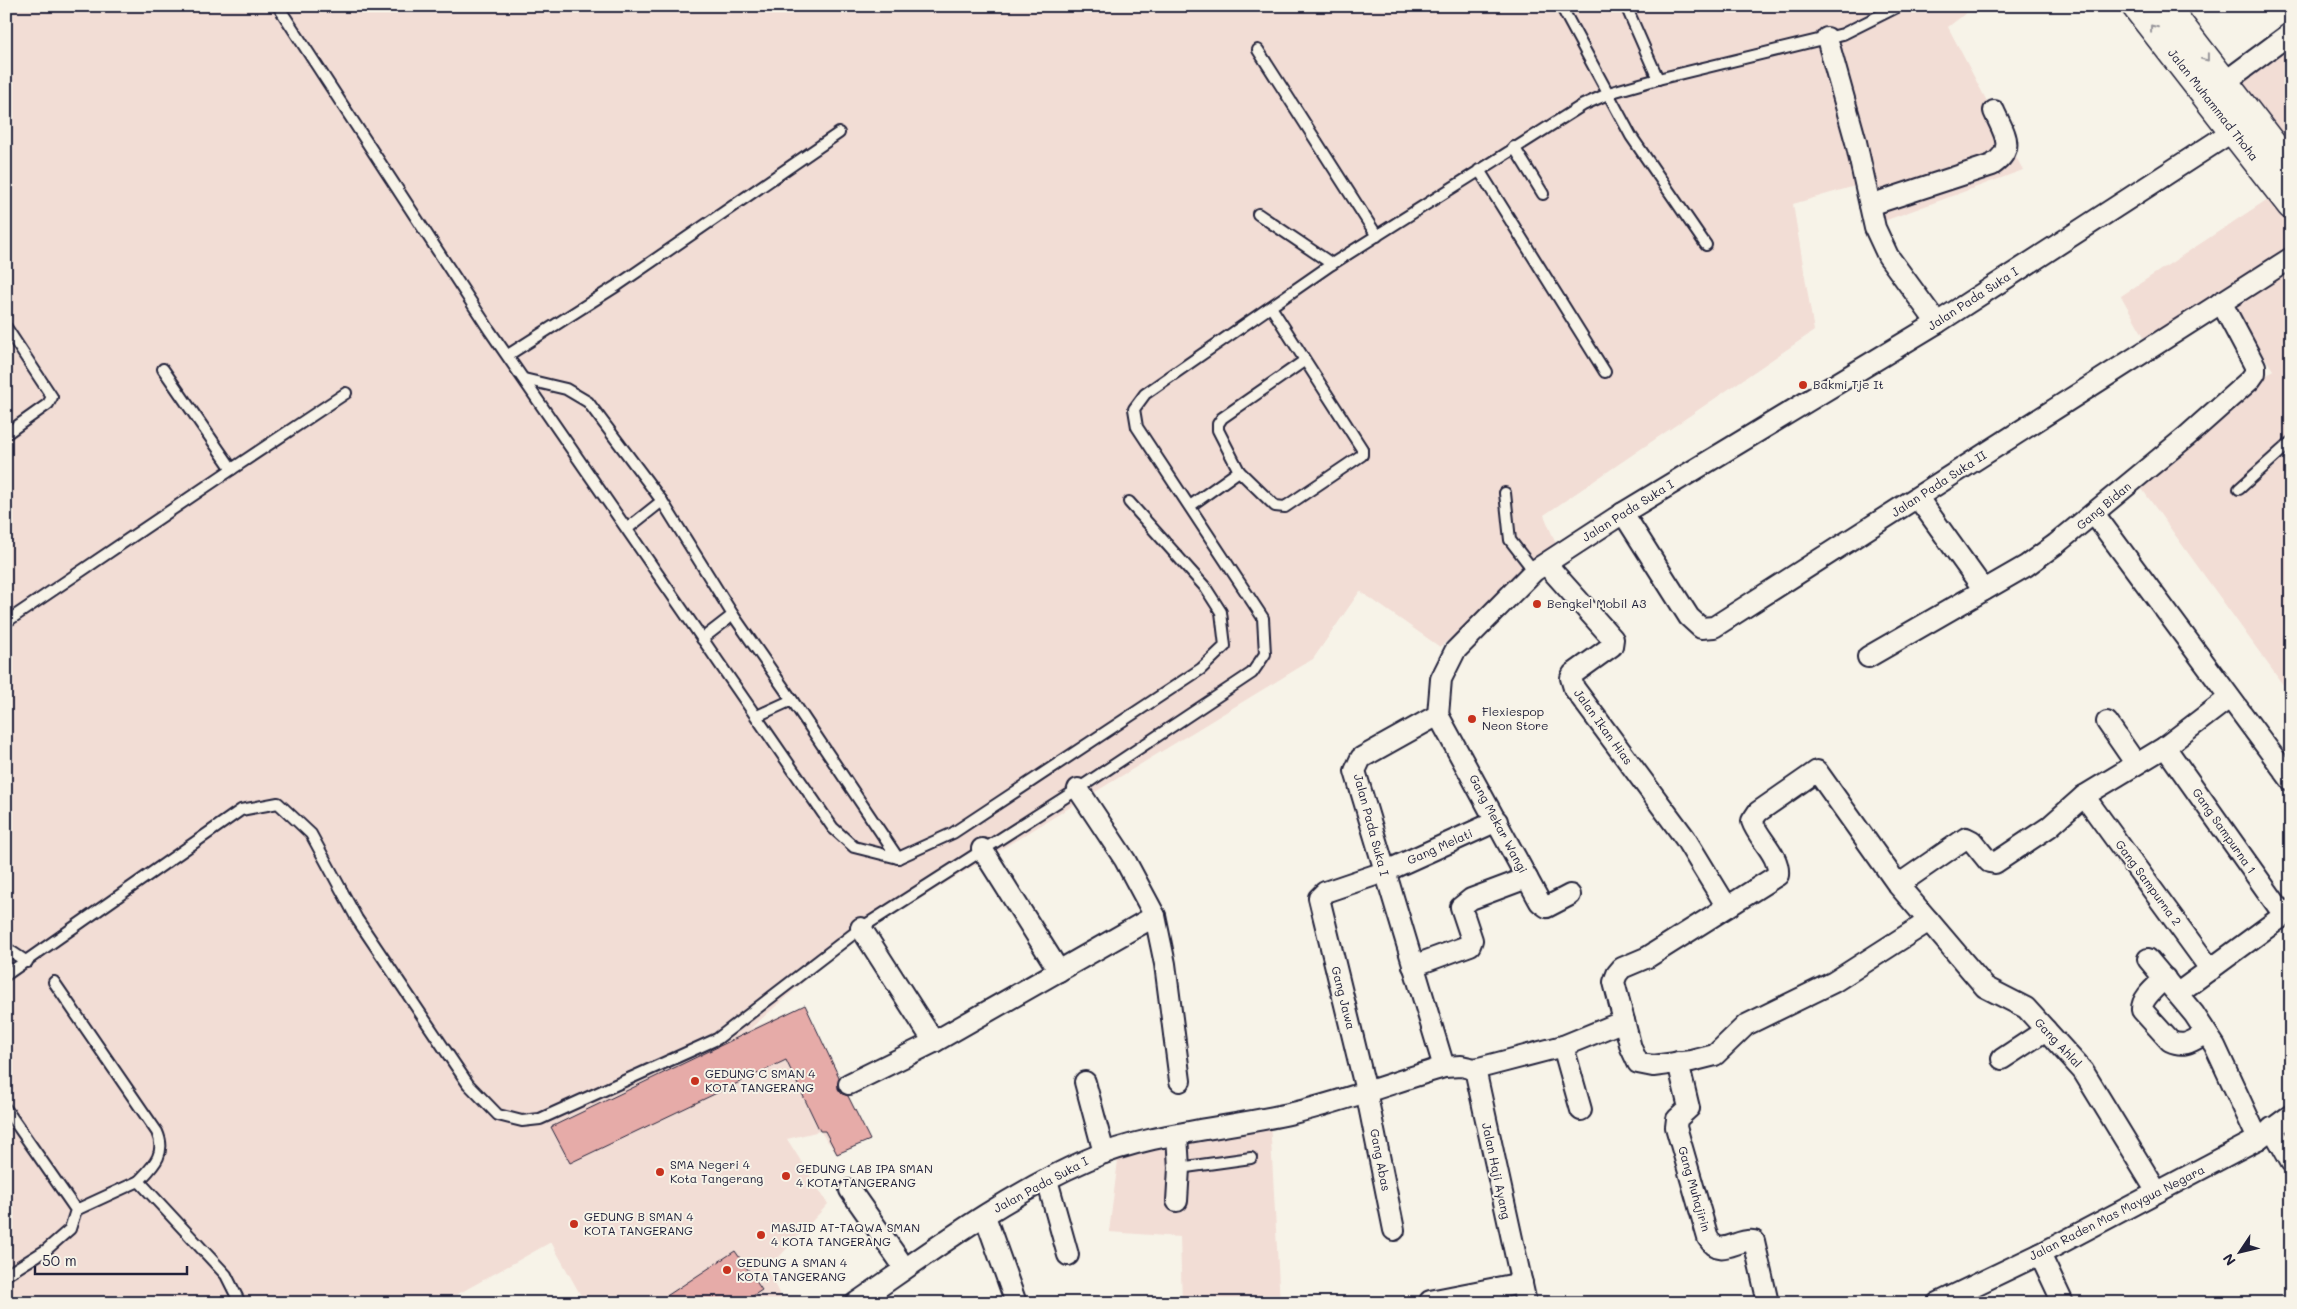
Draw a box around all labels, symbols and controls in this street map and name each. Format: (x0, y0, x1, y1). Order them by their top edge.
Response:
one-way arrow (2151, 25, 2159, 34)
street label: Jalan Muhammad Thoha (2165, 45, 2263, 164)
one-way arrow (2200, 53, 2209, 62)
street label: Jalan Pada Suka I (1924, 263, 2021, 333)
place label: Bakmi Tje It (1813, 376, 1884, 392)
marker: Bakmi Tje It (1797, 379, 1809, 391)
street label: Jalan Pada Suka II (1888, 446, 1989, 520)
street label: Jalan Pada Suka I (1579, 476, 1676, 545)
street label: Gang Bidan (2073, 478, 2134, 533)
place label: Bengkel Mobil A3 (1547, 595, 1646, 611)
marker: Bengkel Mobil A3 (1531, 598, 1543, 610)
street label: Jalan Ikan Hias (1571, 685, 1637, 768)
place label: Flexiespop Neon Store (1482, 703, 1549, 733)
marker: Flexiespop Neon Store (1466, 713, 1478, 725)
street label: Gang Mekar Wangi (1466, 771, 1532, 876)
street label: Jalan Pada Suka I (1351, 772, 1393, 878)
street label: Gang Sampurna 1 (2189, 784, 2260, 876)
street label: Gang Melati (1404, 824, 1475, 868)
street label: Gang Sampurna 2 (2112, 836, 2185, 928)
street label: Gang Jawa (1328, 964, 1360, 1031)
street label: Gang Ahlal (2032, 1014, 2086, 1071)
place label: GEDUNG C SMAN 4 KOTA TANGERANG (705, 1065, 815, 1095)
marker: GEDUNG C SMAN 4 KOTA TANGERANG (689, 1075, 701, 1087)
street label: Jalan Haji Ayang (1479, 1121, 1515, 1221)
street label: Gang Abas (1367, 1127, 1395, 1192)
street label: Gang Muhajirin (1675, 1144, 1715, 1233)
street label: Jalan Pada Suka I (990, 1152, 1091, 1216)
place label: SMA Negeri 4 Kota Tangerang (670, 1156, 763, 1186)
place label: GEDUNG LAB IPA SMAN 4 KOTA TANGERANG (796, 1160, 933, 1190)
street label: Jalan Raden Mas Maygua Negara (2026, 1161, 2207, 1263)
marker: SMA Negeri 4 Kota Tangerang (654, 1166, 666, 1178)
marker: GEDUNG LAB IPA SMAN 4 KOTA TANGERANG (780, 1170, 792, 1182)
place label: GEDUNG B SMAN 4 KOTA TANGERANG (584, 1208, 693, 1238)
marker: GEDUNG B SMAN 4 KOTA TANGERANG (568, 1218, 580, 1230)
place label: MASJID AT-TAQWA SMAN 4 KOTA TANGERANG (771, 1219, 920, 1249)
north arrow (2214, 1226, 2264, 1276)
marker: MASJID AT-TAQWA SMAN 4 KOTA TANGERANG (755, 1229, 767, 1241)
scale bar (35, 1244, 188, 1276)
text: 50 m (42, 1250, 77, 1270)
text: N (2218, 1250, 2240, 1270)
place label: GEDUNG A SMAN 4 KOTA TANGERANG (737, 1254, 847, 1284)
marker: GEDUNG A SMAN 4 KOTA TANGERANG (721, 1264, 733, 1276)

